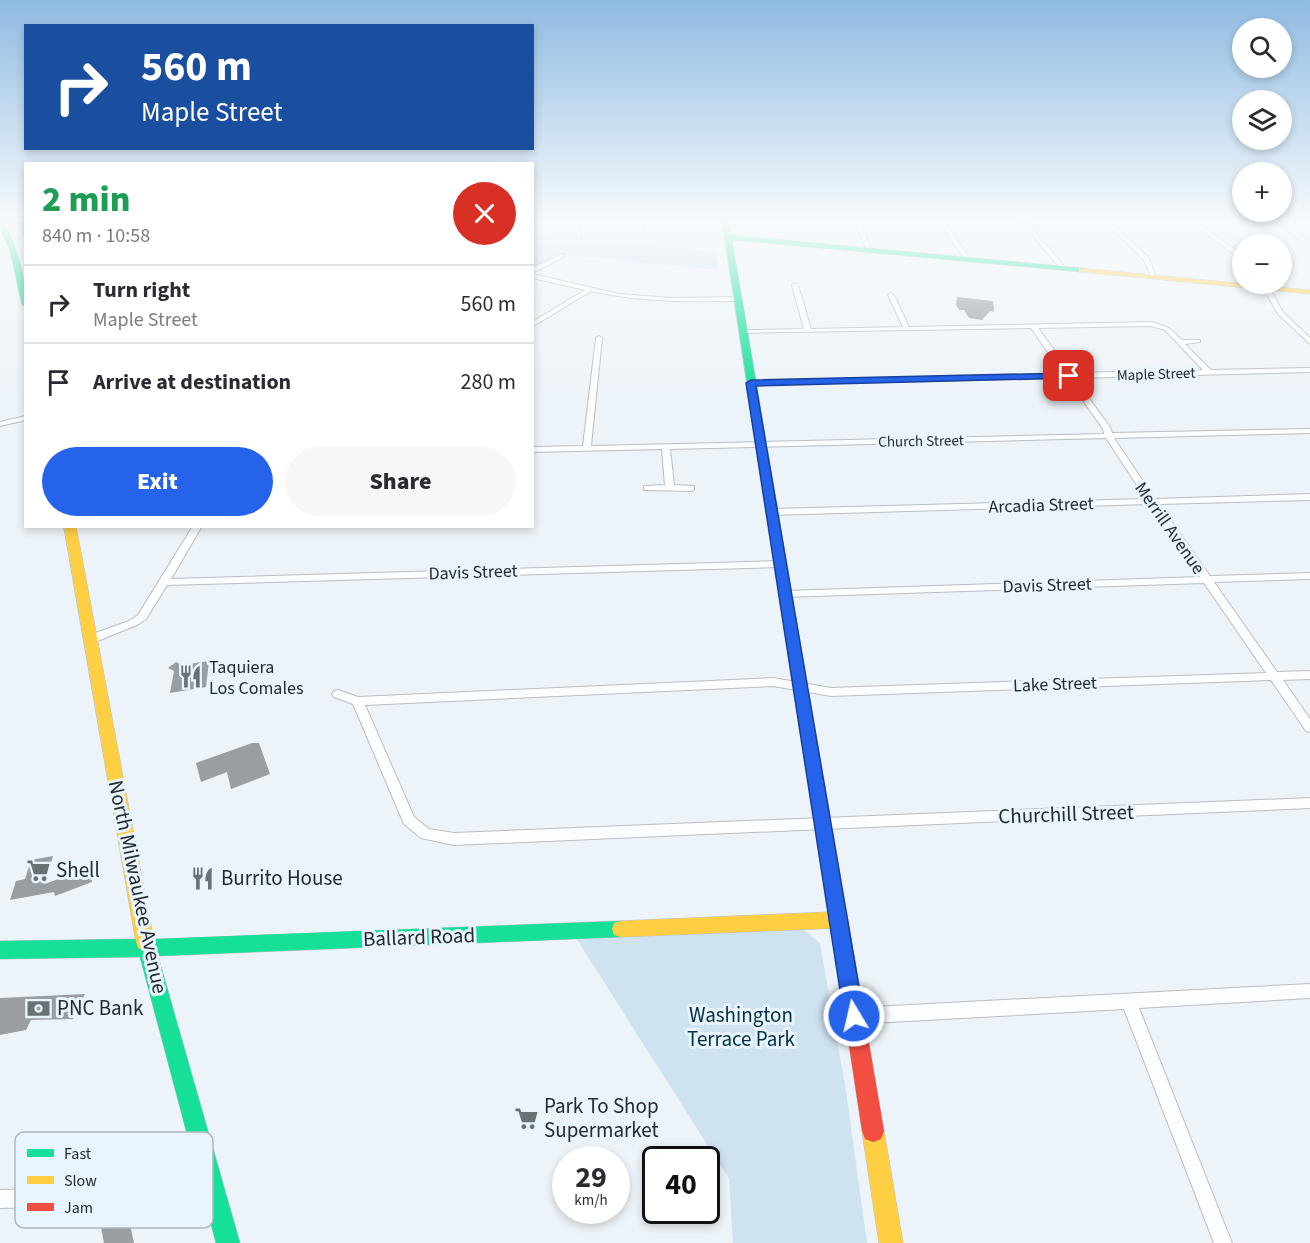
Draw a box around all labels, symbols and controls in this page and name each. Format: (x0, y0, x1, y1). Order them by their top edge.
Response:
map controls (1232, 18, 1292, 294)
button: search (1232, 18, 1292, 78)
text: 560 m (141, 37, 252, 97)
icon: right (42, 48, 120, 126)
button: layers (1232, 90, 1292, 150)
text: Maple Street (141, 93, 283, 132)
button: + (1232, 162, 1292, 222)
text: 2 min (42, 174, 130, 225)
button: close (453, 182, 516, 245)
text: 840 m · 10:58 (42, 222, 150, 250)
button: − (1232, 234, 1292, 294)
text: Turn right (93, 274, 190, 306)
icon: right (42, 288, 75, 321)
text: 560 m (461, 288, 516, 320)
text: Maple Street (93, 306, 198, 334)
pin (1043, 350, 1094, 401)
icon: arrive (1052, 359, 1085, 392)
street label: Maple Street (1116, 363, 1196, 386)
icon: arrive (42, 366, 75, 399)
text: Arrive at destination (93, 366, 291, 398)
text: 280 m (461, 366, 516, 398)
street label: Church Street (878, 430, 964, 453)
button: Exit (42, 447, 273, 516)
button: Share (285, 447, 516, 516)
street label: Merrill Avenue (1129, 477, 1211, 579)
street label: Arcadia Street (988, 491, 1094, 520)
street label: Davis Street (428, 558, 518, 587)
street label: Davis Street (1002, 571, 1092, 600)
place label: Taquiera Los Comales (209, 655, 303, 701)
restaurant icon: Taquiera Los Comales (178, 664, 204, 690)
street label: Lake Street (1013, 671, 1097, 698)
street label: North Milwaukee Avenue (101, 778, 175, 996)
street label: Churchill Street (998, 797, 1134, 831)
place label: Shell (56, 855, 100, 885)
supermarket icon: Shell (25, 857, 51, 883)
place label: Burrito House (221, 863, 343, 893)
restaurant icon: Burrito House (190, 865, 216, 891)
street label: Ballard Road (362, 920, 476, 954)
position arrow (822, 984, 886, 1048)
place label: PNC Bank (57, 993, 144, 1023)
bank icon: PNC Bank (26, 995, 52, 1021)
park label: Washington Terrace Park (687, 1000, 796, 1054)
place label: Park To Shop Supermarket (544, 1091, 659, 1145)
supermarket icon: Park To Shop Supermarket (513, 1105, 539, 1131)
legend (15, 1132, 213, 1228)
text: Fast (64, 1143, 92, 1165)
speed limit sign: 40 (642, 1146, 720, 1224)
text: 29 (575, 1156, 607, 1199)
text: Slow (64, 1170, 97, 1192)
text: km/h (574, 1190, 608, 1211)
text: Jam (64, 1197, 93, 1219)

